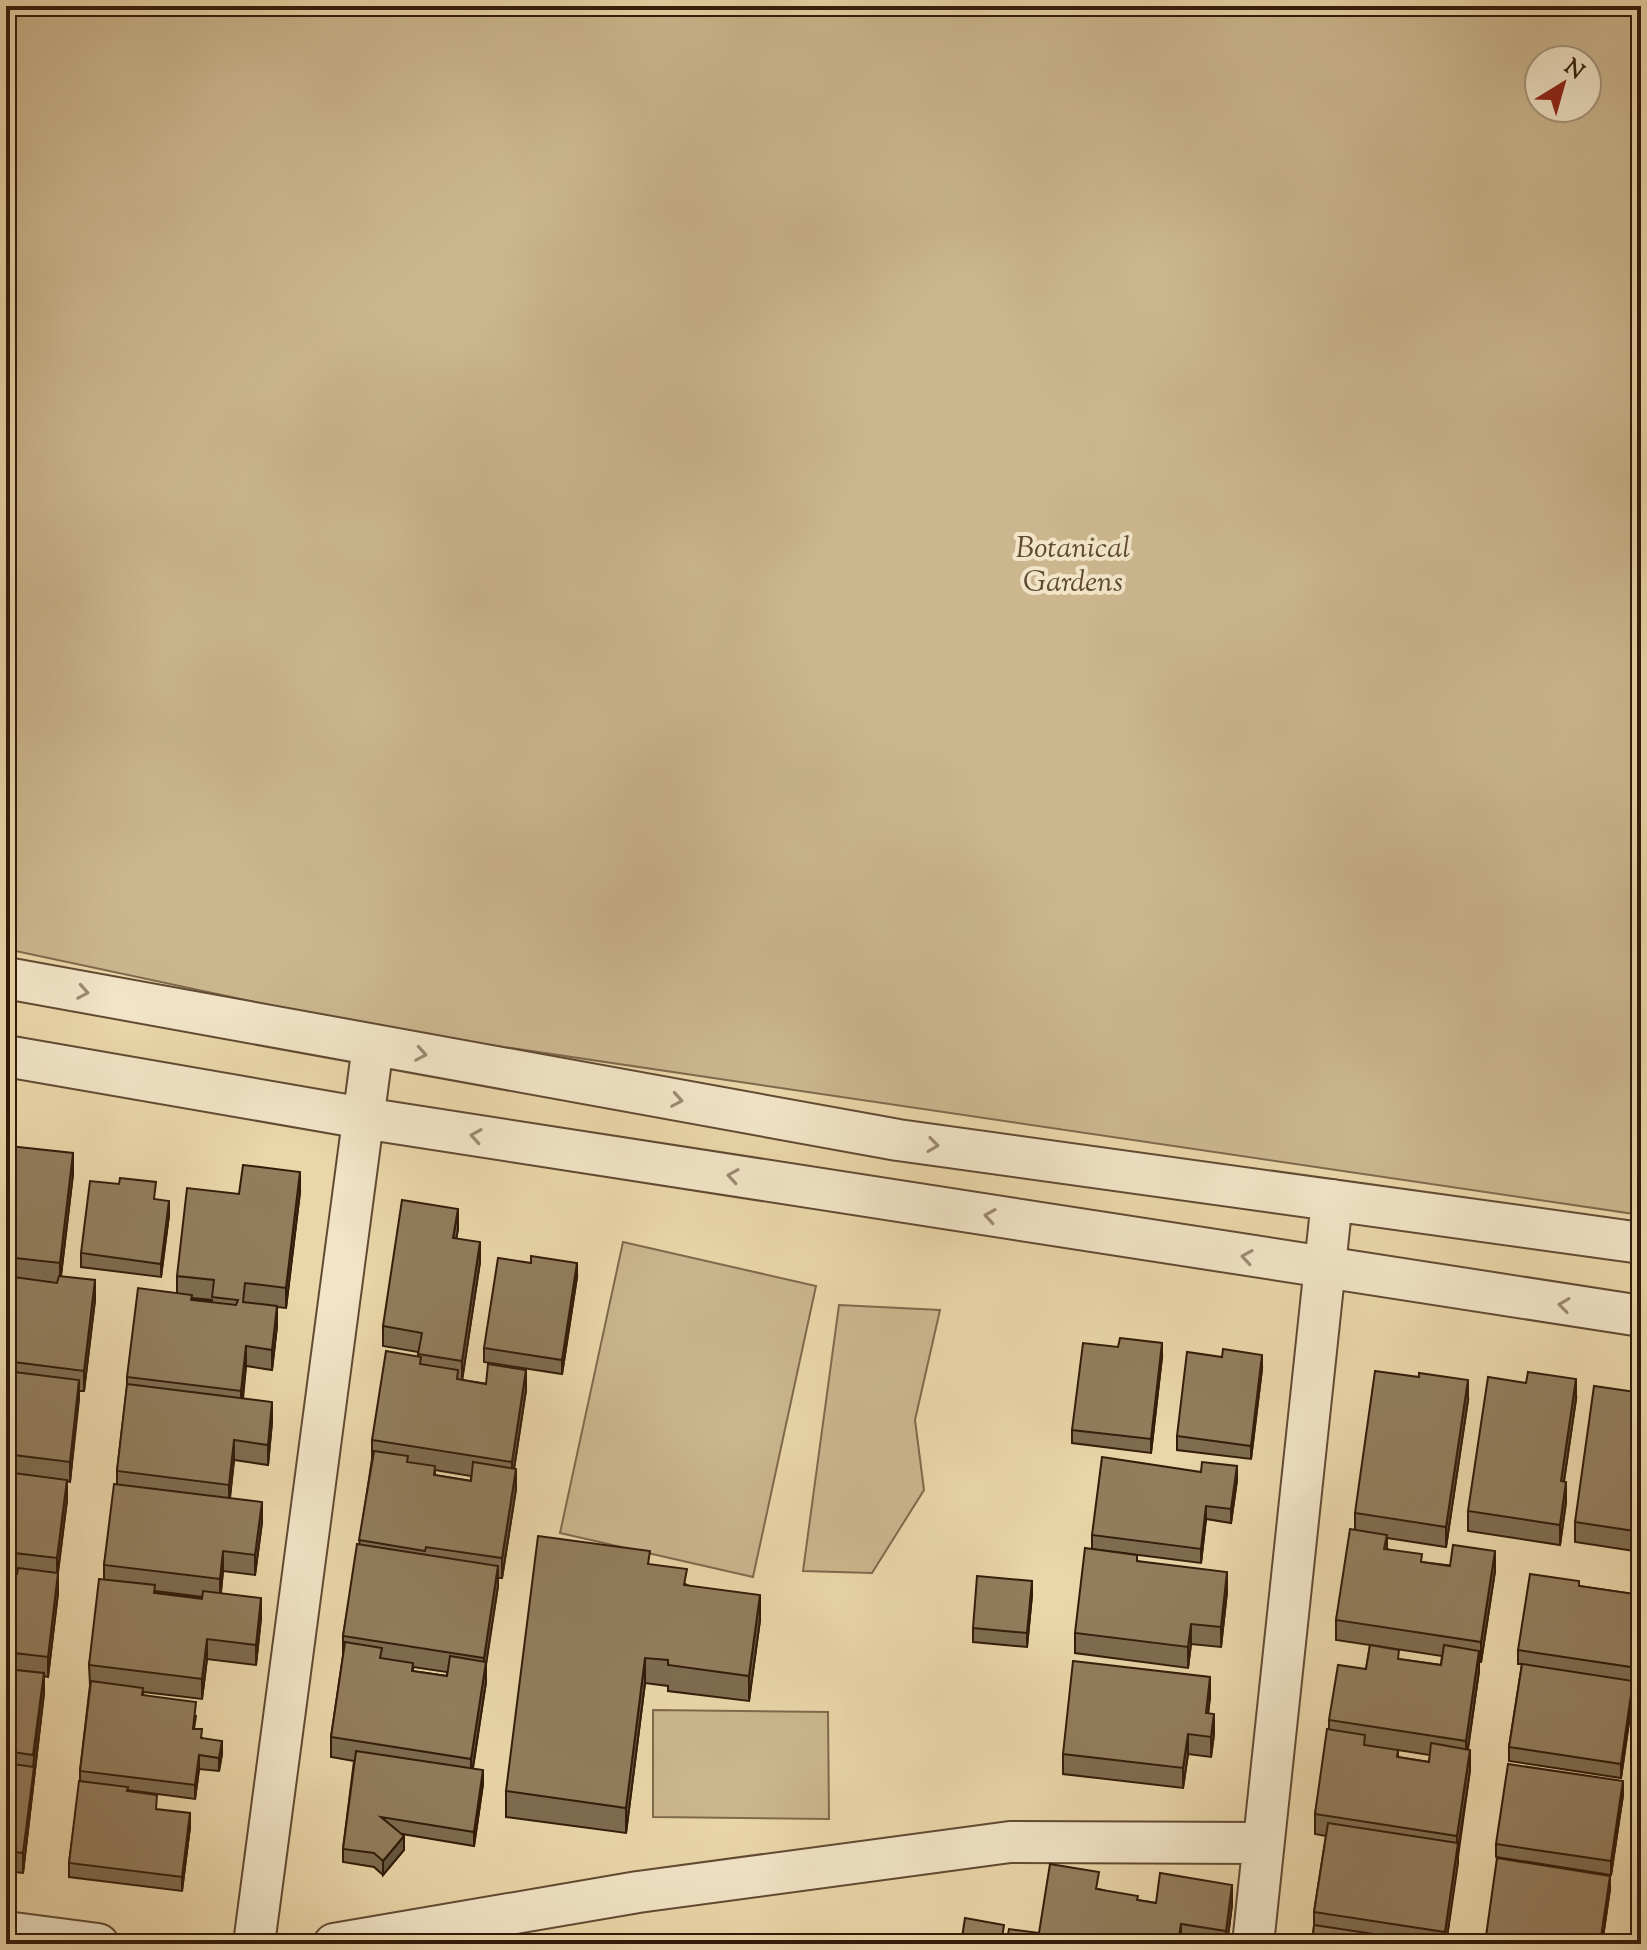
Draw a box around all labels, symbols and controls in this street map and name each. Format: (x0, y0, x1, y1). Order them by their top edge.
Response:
north arrow (1523, 44, 1603, 124)
text: N (1557, 52, 1590, 89)
park label: Botanical Gardens (1016, 528, 1130, 605)
one-way arrow (76, 982, 90, 999)
one-way arrow (414, 1044, 428, 1061)
one-way arrow (670, 1090, 684, 1107)
one-way arrow (469, 1128, 483, 1145)
one-way arrow (926, 1136, 940, 1153)
one-way arrow (726, 1168, 740, 1185)
one-way arrow (983, 1209, 997, 1226)
one-way arrow (1240, 1249, 1254, 1266)
one-way arrow (1557, 1297, 1571, 1314)

